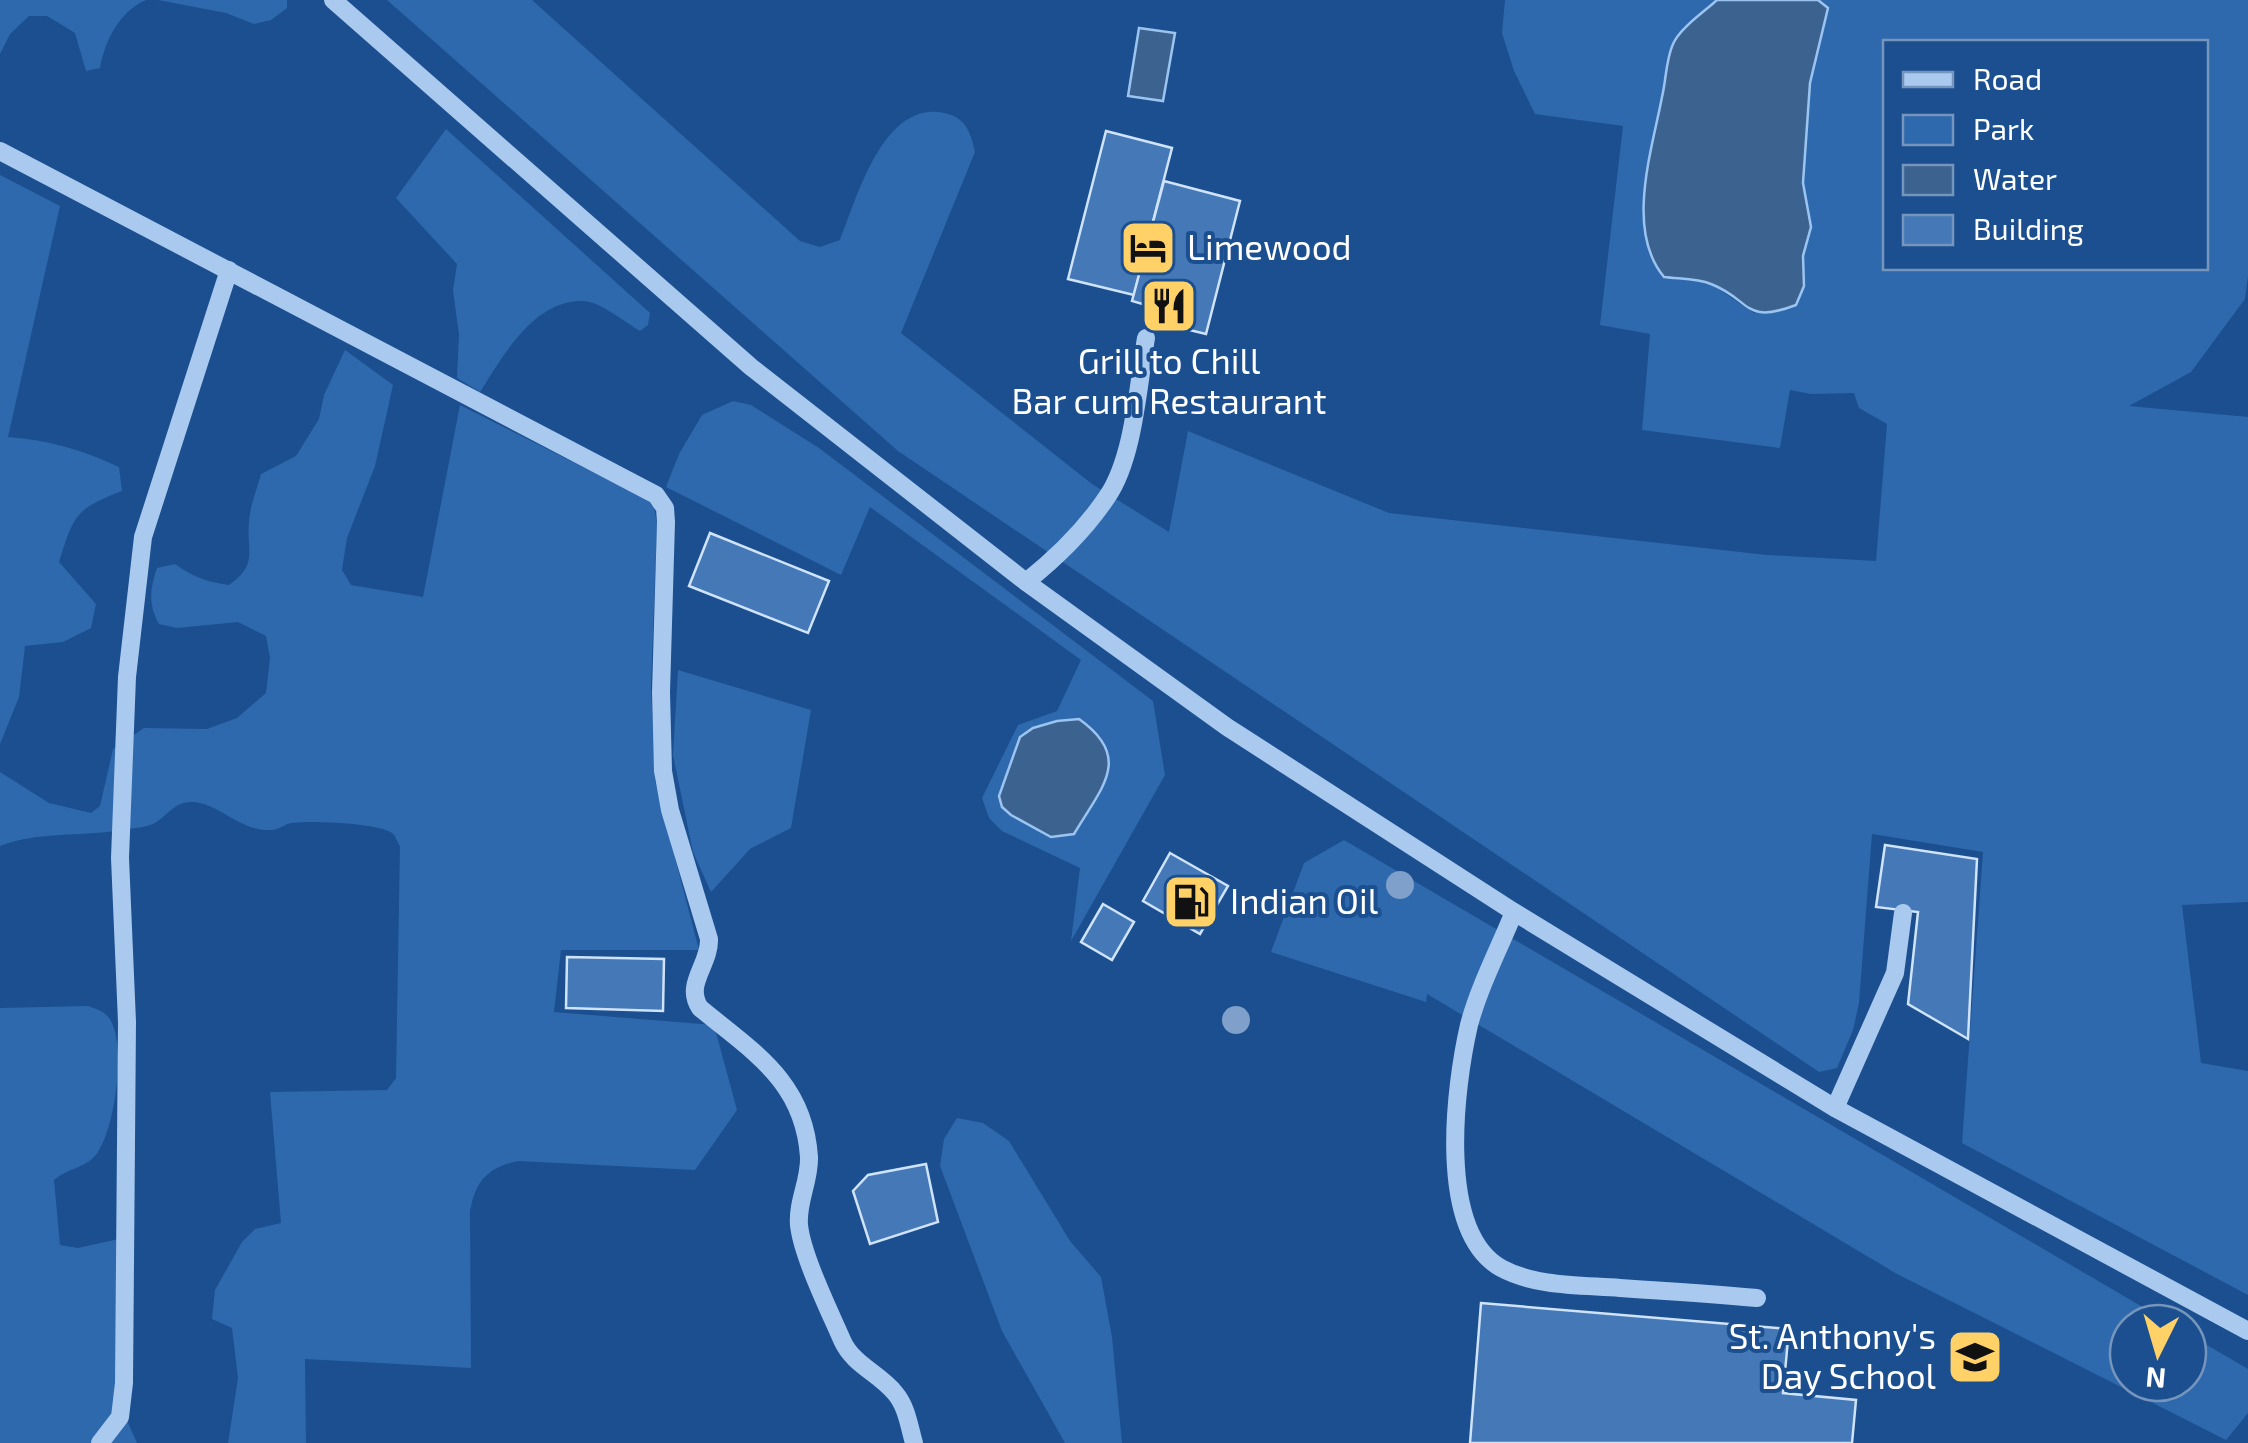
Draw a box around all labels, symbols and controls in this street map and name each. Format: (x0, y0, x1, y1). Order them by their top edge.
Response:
legend (1883, 40, 2208, 270)
text: Road (1973, 60, 2042, 96)
text: Park (1973, 110, 2034, 146)
text: Water (1973, 160, 2057, 196)
text: Building (1973, 210, 2084, 246)
hotel icon: Limewood (1118, 218, 1178, 278)
place label: Limewood (1187, 225, 1352, 267)
restaurant icon: Grill to Chill Bar cum Restaurant (1139, 276, 1199, 336)
place label: Grill to Chill Bar cum Restaurant (1011, 339, 1327, 421)
fuel station icon: Indian Oil (1161, 872, 1221, 932)
place label: Indian Oil (1230, 879, 1379, 921)
north arrow (2108, 1303, 2208, 1403)
place label: St. Anthony's Day School (1729, 1314, 1937, 1396)
school or university icon: St. Anthony's Day School (1945, 1327, 2005, 1387)
text: N (2144, 1361, 2167, 1397)

